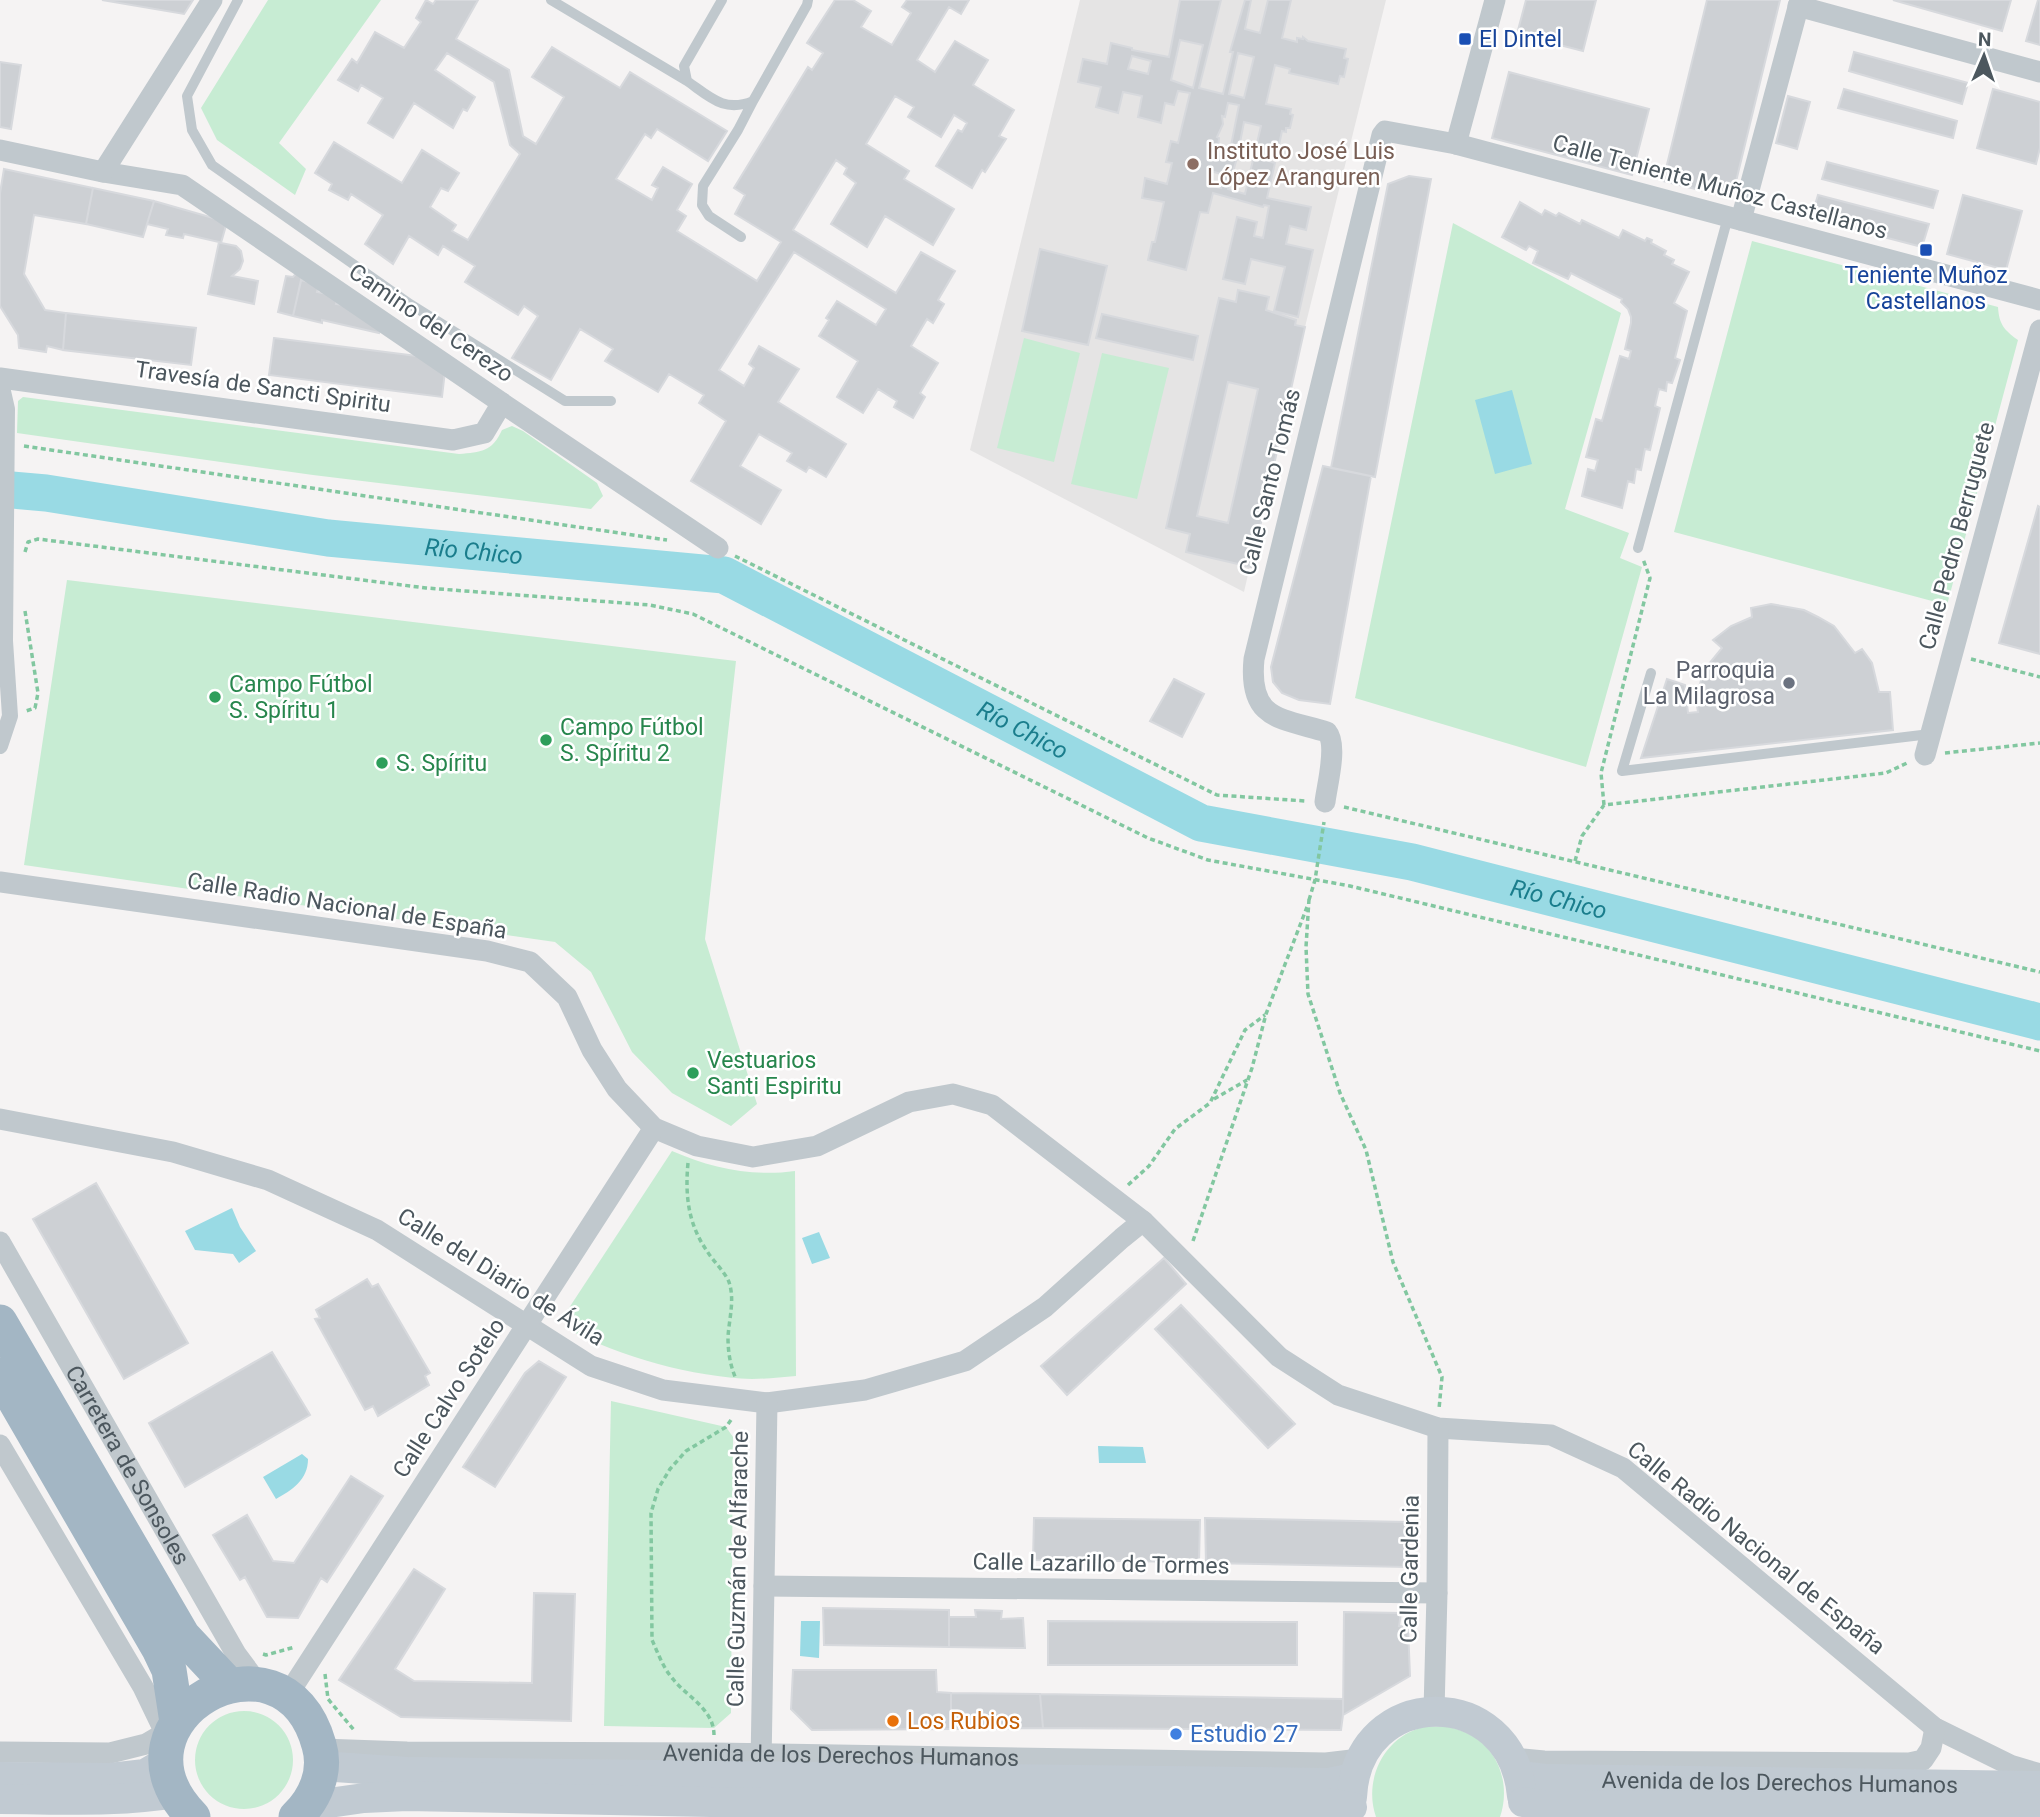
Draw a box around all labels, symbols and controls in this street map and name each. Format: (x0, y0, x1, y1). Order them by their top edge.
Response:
north arrow (1949, 21, 2019, 91)
place label: El Dintel (1479, 26, 1562, 53)
text: N (1977, 28, 1992, 51)
marker: El Dintel (1457, 31, 1473, 47)
street label: Calle Teniente Muñoz Castellanos (1550, 129, 1890, 245)
place label: Instituto José Luis López Aranguren (1207, 138, 1395, 191)
marker: Instituto José Luis López Aranguren (1185, 156, 1201, 172)
marker: Teniente Muñoz Castellanos (1918, 242, 1934, 258)
street label: Camino del Cerezo (344, 258, 518, 388)
place label: Teniente Muñoz Castellanos (1844, 262, 2008, 315)
street label: Travesía de Sancti Spiritu (133, 356, 393, 418)
street label: Calle Santo Tomás (1234, 386, 1306, 578)
street label: Calle Pedro Berruguete (1914, 419, 2000, 653)
water label: Río Chico (423, 533, 524, 570)
place label: Parroquia La Milagrosa (1643, 657, 1775, 710)
place label: Campo Fútbol S. Spíritu 1 (229, 671, 373, 724)
marker: Parroquia La Milagrosa (1781, 675, 1797, 691)
marker: Campo Fútbol S. Spíritu 1 (207, 689, 223, 705)
water label: Río Chico (972, 695, 1073, 765)
place label: Campo Fútbol S. Spíritu 2 (560, 714, 704, 767)
marker: Campo Fútbol S. Spíritu 2 (538, 732, 554, 748)
place label: S. Spíritu (396, 750, 487, 777)
marker: S. Spíritu (374, 755, 390, 771)
street label: Calle Radio Nacional de España (185, 867, 509, 945)
water label: Río Chico (1508, 874, 1610, 925)
place label: Vestuarios Santi Espiritu (707, 1047, 842, 1100)
marker: Vestuarios Santi Espiritu (685, 1065, 701, 1081)
street label: Calle del Diario de Ávila (393, 1201, 610, 1352)
street label: Calle Calvo Sotelo (387, 1313, 511, 1483)
street label: Carretera de Sonsoles (60, 1360, 195, 1570)
street label: Calle Guzmán de Alfarache (722, 1431, 754, 1707)
street label: Calle Radio Nacional de España (1622, 1436, 1890, 1660)
street label: Calle Gardenia (1395, 1495, 1425, 1643)
street label: Calle Lazarillo de Tormes (972, 1548, 1230, 1580)
place label: Los Rubios (907, 1708, 1020, 1735)
marker: Los Rubios (885, 1713, 901, 1729)
place label: Estudio 27 (1190, 1721, 1298, 1748)
marker: Estudio 27 (1168, 1726, 1184, 1742)
street label: Avenida de los Derechos Humanos (663, 1739, 1019, 1771)
street label: Avenida de los Derechos Humanos (1601, 1766, 1958, 1798)

